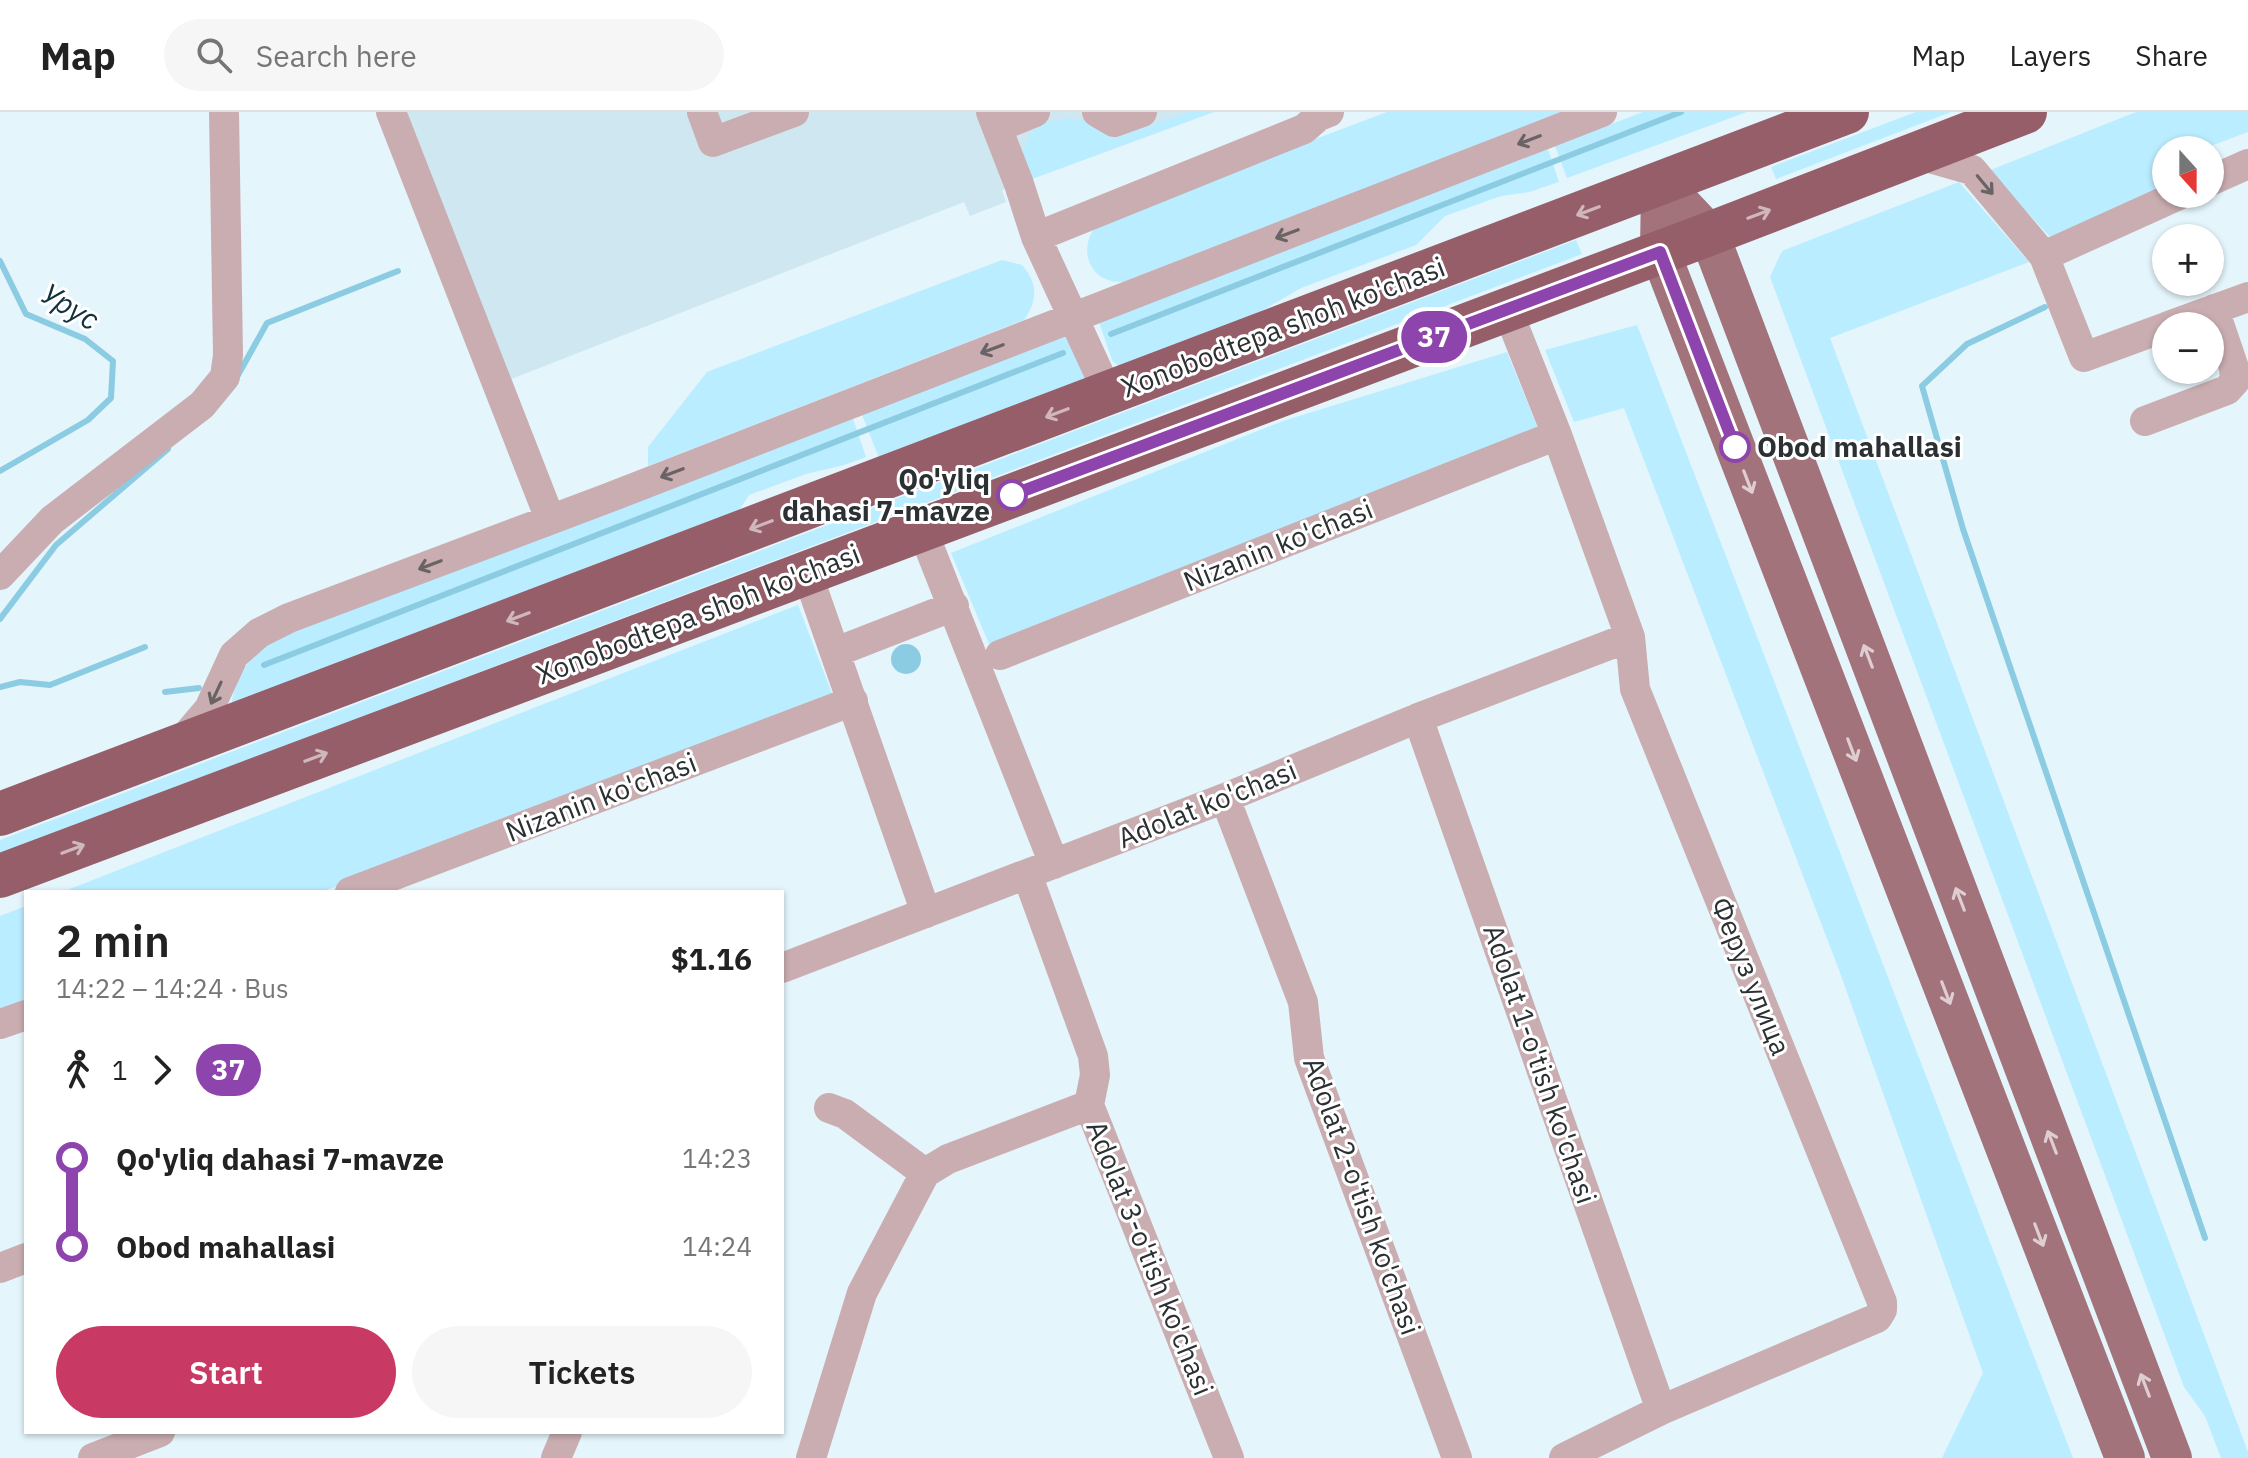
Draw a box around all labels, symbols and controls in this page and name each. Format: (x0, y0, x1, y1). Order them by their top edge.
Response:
search box (164, 19, 724, 91)
text: Map (40, 31, 116, 80)
icon: search (192, 33, 236, 77)
text: Search here (256, 36, 417, 75)
text: Map (1911, 37, 1965, 74)
text: Layers (2009, 37, 2091, 74)
text: Share (2135, 37, 2208, 74)
one-way arrow (1517, 134, 1542, 148)
north arrow (2152, 136, 2224, 208)
map controls (2152, 136, 2224, 384)
one-way arrow (1976, 174, 1994, 195)
one-way arrow (1576, 205, 1601, 219)
one-way arrow (1746, 206, 1771, 220)
button: + (2152, 224, 2224, 296)
one-way arrow (1275, 228, 1300, 243)
street label: Xonobodtepa shoh ko'chasi (1116, 248, 1450, 405)
water label: Урус (35, 273, 107, 338)
line badge: 37 (1398, 311, 1470, 363)
button: − (2152, 312, 2224, 384)
text: 37 (1417, 318, 1451, 355)
one-way arrow (981, 343, 1005, 357)
one-way arrow (1045, 407, 1070, 421)
place label: Obod mahallasi (1757, 428, 1962, 465)
marker: Obod mahallasi (1720, 432, 1750, 462)
place label: Qo'yliq dahasi 7-mavze (782, 460, 990, 529)
one-way arrow (660, 467, 685, 481)
one-way arrow (1742, 469, 1757, 493)
marker: Qo'yliq dahasi 7-mavze (997, 480, 1027, 510)
street label: Nizanin ko'chasi (1178, 490, 1378, 599)
one-way arrow (749, 519, 774, 533)
street label: Xonobodtepa shoh ko'chasi (531, 535, 865, 692)
one-way arrow (418, 559, 443, 573)
one-way arrow (506, 611, 531, 625)
one-way arrow (1860, 644, 1874, 669)
one-way arrow (208, 681, 223, 705)
one-way arrow (1846, 737, 1860, 762)
street label: Nizanin ko'chasi (500, 743, 701, 850)
one-way arrow (303, 749, 328, 764)
street label: Adolat ko'chasi (1112, 751, 1302, 856)
one-way arrow (60, 841, 85, 855)
one-way arrow (1952, 887, 1966, 912)
street label: Феруз улица (1703, 891, 1800, 1060)
text: 2 min (56, 912, 170, 969)
street label: Adolat 1-o'tish ko'chasi (1475, 919, 1606, 1208)
text: $1.16 (671, 939, 752, 978)
text: 14:22 – 14:24 · Bus (56, 971, 289, 1005)
one-way arrow (1940, 980, 1954, 1005)
icon: walk (56, 1048, 100, 1092)
icon: forward (140, 1048, 184, 1092)
text: 37 (212, 1051, 245, 1088)
street label: Adolat 2-o'tish ko'chasi (1295, 1052, 1430, 1340)
text: 1 (112, 1053, 128, 1087)
street label: Adolat 3-o'tish ko'chasi (1078, 1115, 1223, 1401)
one-way arrow (2044, 1130, 2058, 1155)
text: Qo'yliq dahasi 7-mavze (116, 1139, 444, 1178)
text: 14:23 (682, 1141, 752, 1175)
one-way arrow (2033, 1223, 2047, 1247)
text: Obod mahallasi (116, 1227, 335, 1266)
text: 14:24 (682, 1229, 752, 1263)
button: Start (56, 1326, 396, 1418)
button: Tickets (412, 1326, 752, 1418)
one-way arrow (2137, 1373, 2151, 1398)

